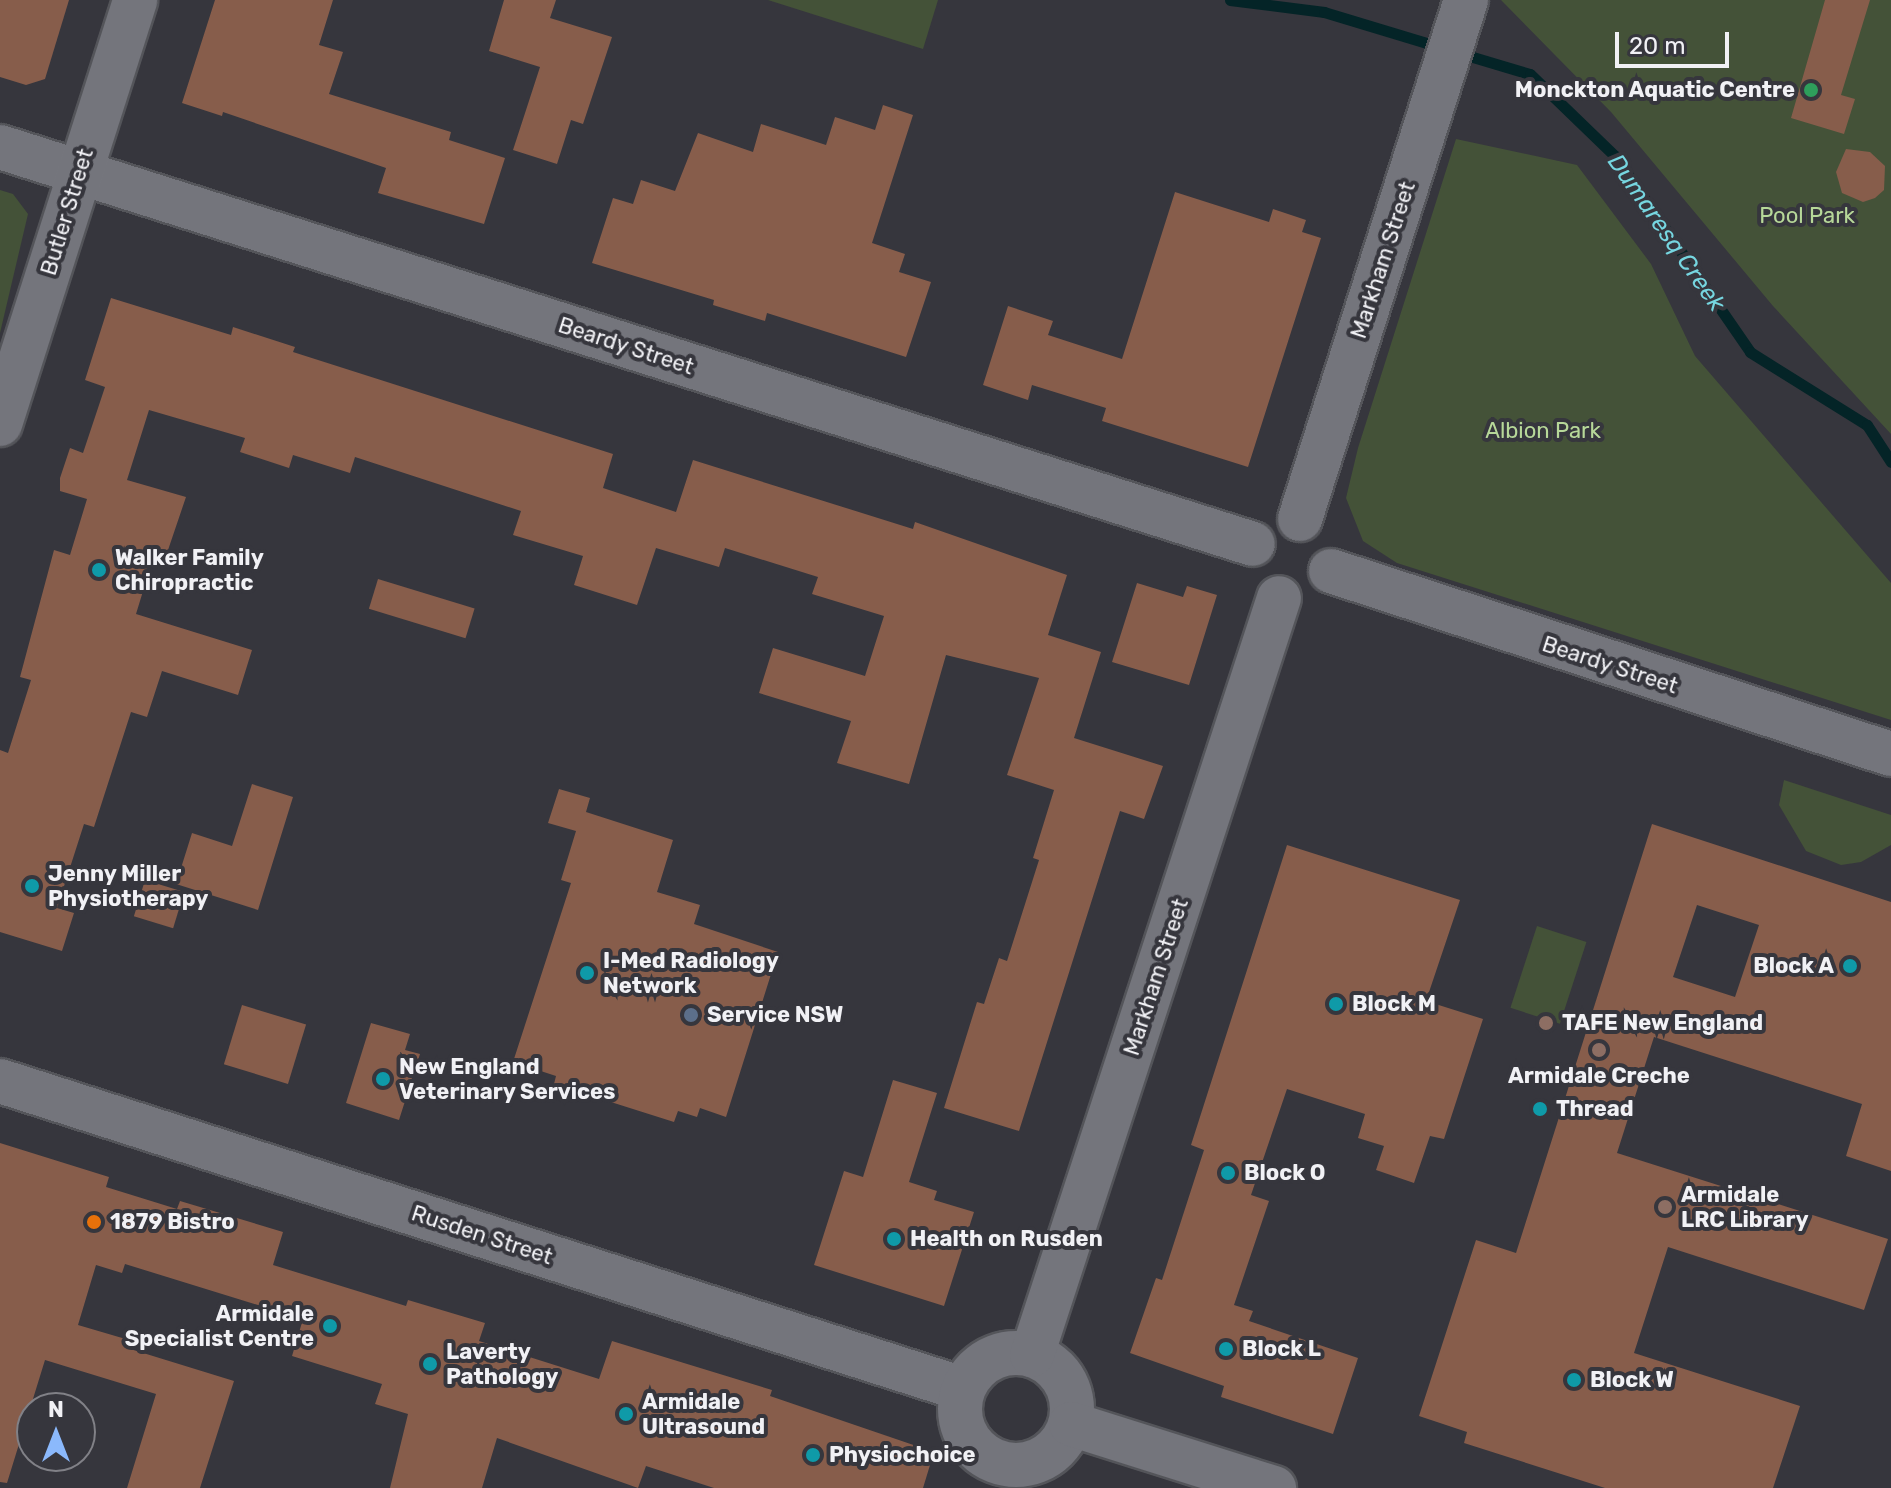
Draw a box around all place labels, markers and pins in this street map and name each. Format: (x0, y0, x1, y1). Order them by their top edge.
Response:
place label: Monckton Aquatic Centre (1514, 77, 1795, 103)
marker: Monckton Aquatic Centre (1802, 81, 1820, 99)
place label: Walker Family Chiropractic (115, 544, 264, 596)
marker: Walker Family Chiropractic (90, 561, 108, 579)
place label: Jenny Miller Physiotherapy (48, 860, 208, 912)
marker: Jenny Miller Physiotherapy (23, 877, 41, 895)
place label: I-Med Radiology Network (603, 947, 779, 998)
place label: Block A (1752, 953, 1834, 979)
marker: Block A (1841, 957, 1859, 975)
marker: I-Med Radiology Network (578, 964, 596, 982)
place label: Block M (1352, 991, 1436, 1017)
marker: Block M (1327, 995, 1345, 1013)
place label: Service NSW (707, 1002, 843, 1028)
marker: Service NSW (682, 1006, 700, 1024)
place label: TAFE New England (1562, 1010, 1763, 1036)
marker: TAFE New England (1537, 1014, 1555, 1032)
marker: Armidale Creche (1590, 1041, 1608, 1059)
place label: New England Veterinary Services (399, 1053, 616, 1104)
place label: Armidale Creche (1508, 1063, 1690, 1089)
marker: New England Veterinary Services (374, 1070, 392, 1088)
place label: Thread (1556, 1096, 1634, 1122)
marker: Thread (1531, 1100, 1549, 1118)
place label: Block O (1244, 1160, 1325, 1186)
marker: Block O (1219, 1164, 1237, 1182)
place label: Armidale LRC Library (1681, 1181, 1809, 1232)
marker: Armidale LRC Library (1656, 1198, 1674, 1216)
place label: 1879 Bistro (110, 1209, 235, 1235)
marker: 1879 Bistro (85, 1213, 103, 1231)
place label: Health on Rusden (910, 1226, 1103, 1252)
marker: Health on Rusden (885, 1230, 903, 1248)
place label: Armidale Specialist Centre (125, 1300, 314, 1352)
marker: Armidale Specialist Centre (321, 1317, 339, 1335)
place label: Block L (1242, 1336, 1321, 1362)
place label: Laverty Pathology (446, 1338, 558, 1390)
marker: Block L (1217, 1340, 1235, 1358)
marker: Laverty Pathology (421, 1355, 439, 1373)
place label: Block W (1590, 1367, 1674, 1393)
marker: Block W (1565, 1371, 1583, 1389)
place label: Armidale Ultrasound (642, 1388, 765, 1440)
marker: Armidale Ultrasound (617, 1405, 635, 1423)
place label: Physiochoice (829, 1442, 975, 1468)
marker: Physiochoice (804, 1446, 822, 1464)

